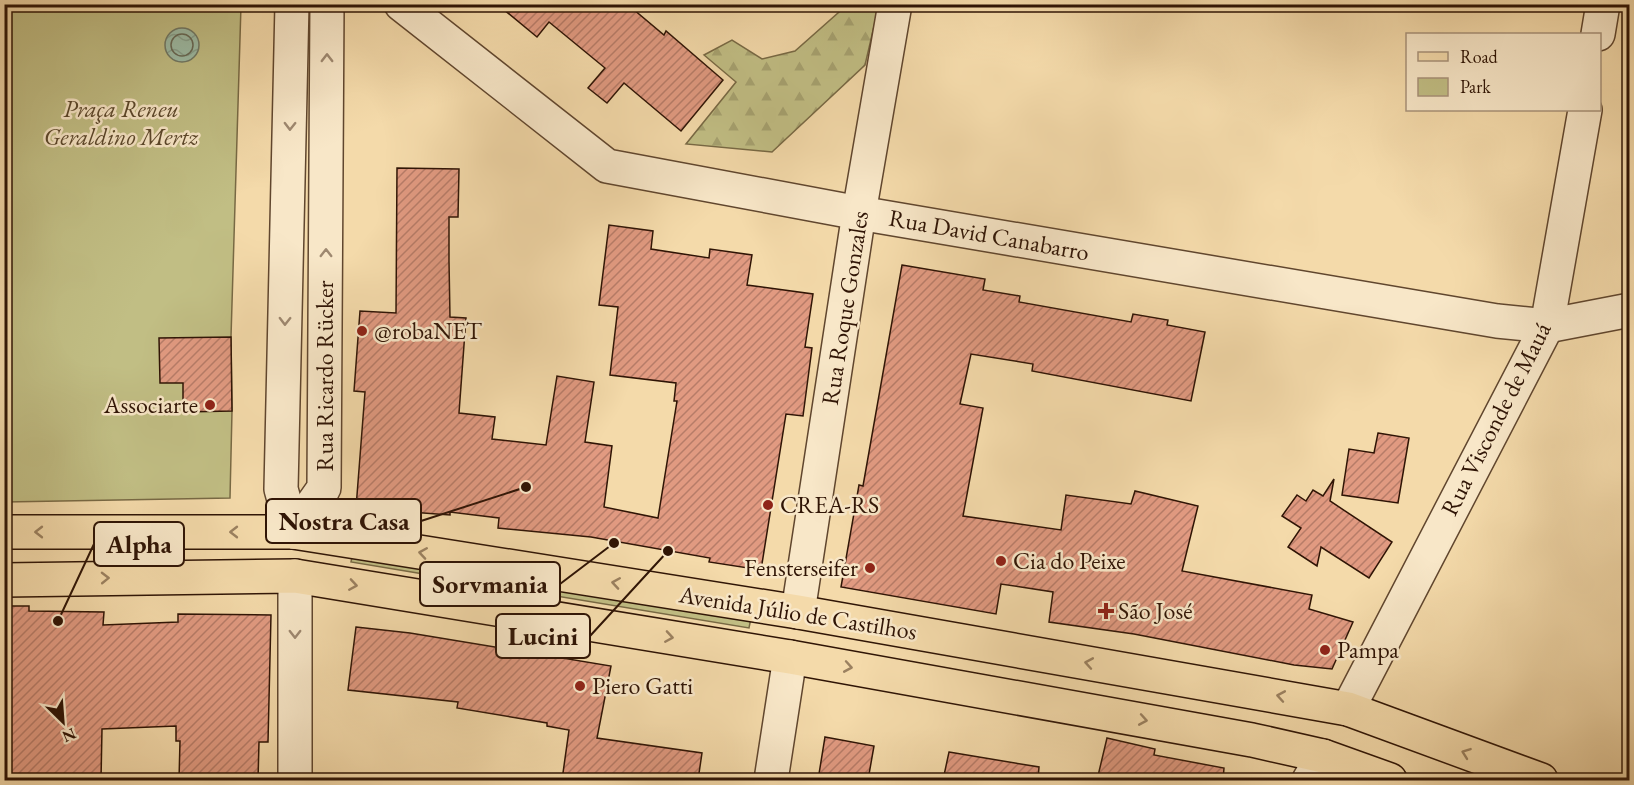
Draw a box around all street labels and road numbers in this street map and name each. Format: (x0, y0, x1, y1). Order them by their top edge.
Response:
street label: Rua David Canabarro (886, 202, 1092, 267)
street label: Rua Roque Gonzales (814, 209, 875, 407)
street label: Rua Ricardo Rücker (309, 280, 340, 472)
street label: Rua Visconde de Mauá (1433, 317, 1558, 521)
street label: Avenida Júlio de Castilhos (676, 578, 919, 647)

